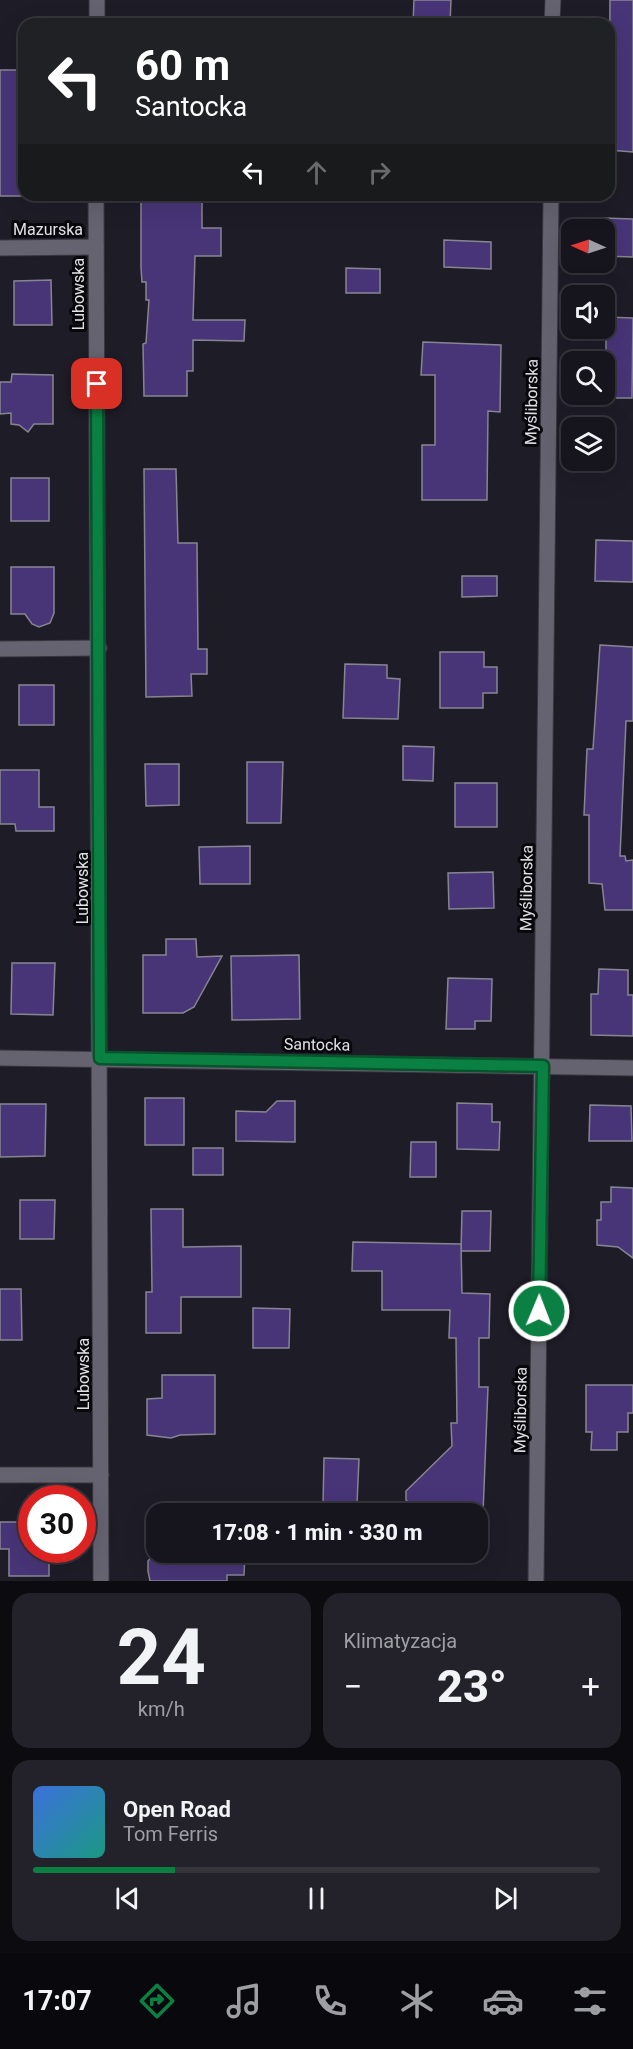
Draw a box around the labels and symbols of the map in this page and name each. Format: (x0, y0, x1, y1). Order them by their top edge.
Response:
north arrow (561, 219, 615, 273)
street label: Mazurska (13, 220, 83, 239)
street label: Lubowska (69, 258, 88, 330)
pin (71, 358, 122, 409)
street label: Myśliborska (521, 359, 542, 445)
street label: Myśliborska (516, 845, 537, 931)
street label: Lubowska (73, 852, 92, 924)
street label: Santocka (284, 1034, 350, 1055)
position arrow (507, 1279, 571, 1343)
street label: Lubowska (74, 1338, 93, 1410)
street label: Myśliborska (510, 1367, 531, 1453)
speed limit sign: 30 (18, 1485, 96, 1563)

